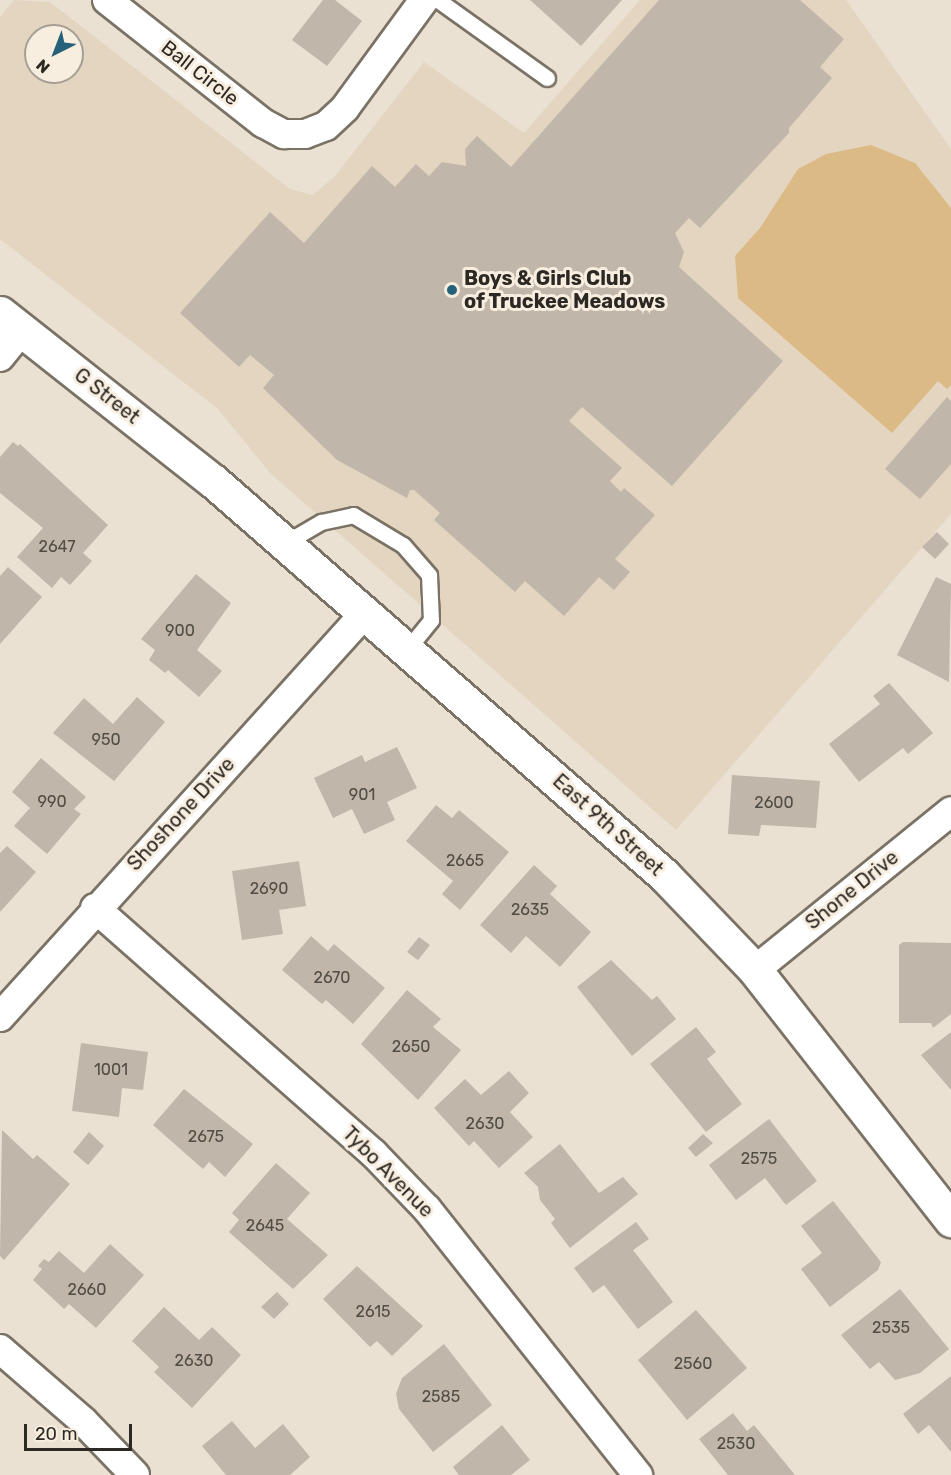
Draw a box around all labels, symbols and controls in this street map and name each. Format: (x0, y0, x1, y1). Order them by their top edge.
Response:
north arrow (24, 24, 84, 84)
street label: Ball Circle (156, 35, 244, 111)
text: N (32, 55, 54, 77)
place label: Boys & Girls Club of Truckee Meadows (464, 266, 666, 313)
marker: Boys & Girls Club of Truckee Meadows (445, 283, 459, 297)
street label: G Street (70, 363, 144, 429)
house number: 2647 (39, 537, 75, 557)
house number: 900 (165, 621, 195, 641)
house number: 950 (91, 730, 121, 750)
street label: Shoshone Drive (122, 752, 240, 876)
street label: East 9th Street (548, 769, 668, 881)
house number: 901 (349, 785, 375, 805)
house number: 990 (37, 792, 67, 812)
house number: 2600 (754, 793, 794, 813)
street label: Shone Drive (801, 845, 903, 935)
house number: 2665 (446, 851, 484, 871)
house number: 2690 (250, 879, 288, 899)
house number: 2635 (511, 900, 549, 920)
house number: 2670 (314, 968, 350, 988)
house number: 2650 (392, 1037, 430, 1057)
house number: 1001 (94, 1060, 128, 1080)
house number: 2630 (466, 1114, 504, 1134)
street label: Tybo Avenue (337, 1121, 439, 1223)
house number: 2675 (188, 1127, 224, 1147)
house number: 2575 (741, 1149, 777, 1169)
house number: 2645 (246, 1216, 284, 1236)
house number: 2660 (68, 1280, 106, 1300)
house number: 2615 (355, 1302, 391, 1322)
house number: 2535 (872, 1318, 910, 1338)
house number: 2630 (175, 1351, 213, 1371)
house number: 2560 (674, 1354, 712, 1374)
house number: 2585 (422, 1387, 460, 1407)
scale bar (27, 1412, 135, 1450)
text: 20 m (35, 1423, 77, 1445)
house number: 2530 (717, 1434, 755, 1454)

